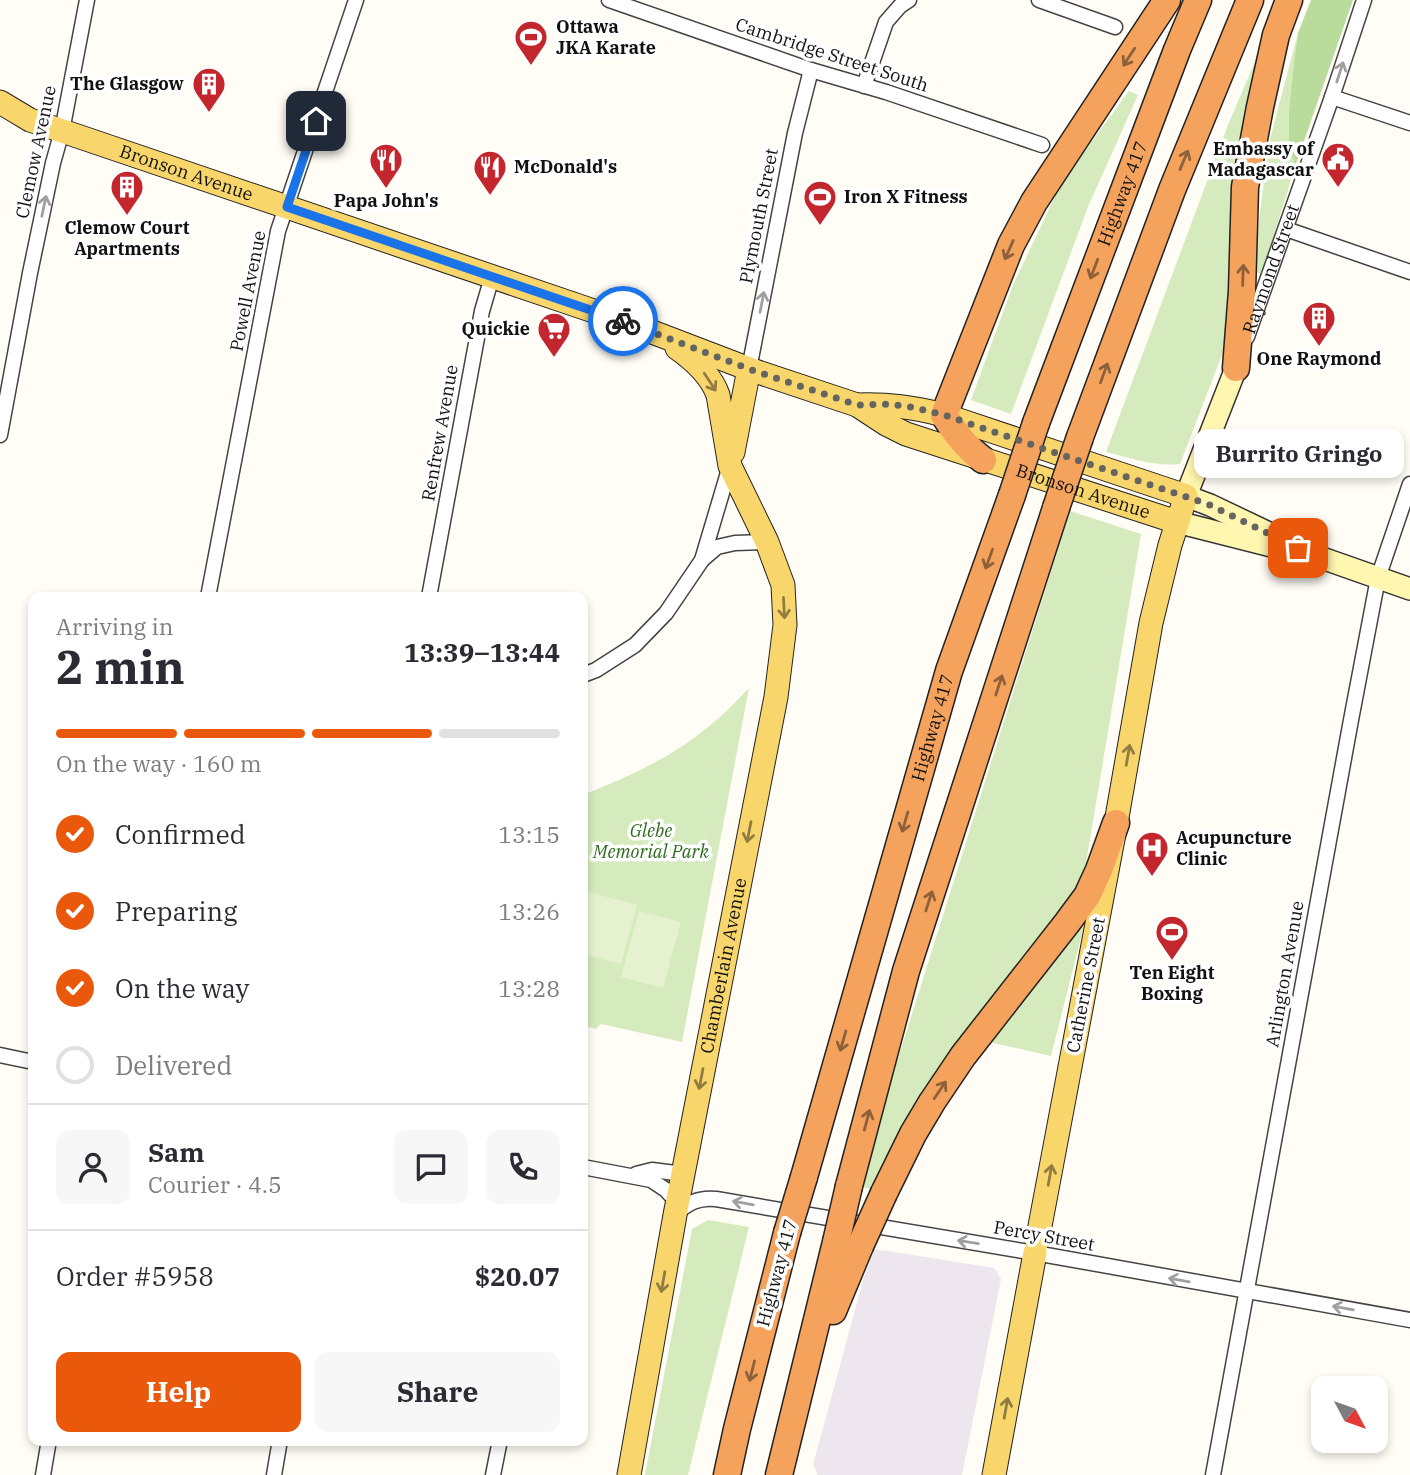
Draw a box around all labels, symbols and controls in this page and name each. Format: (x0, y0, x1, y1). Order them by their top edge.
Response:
street label: Cambridge Street South (733, 12, 932, 97)
place label: Ottawa JKA Karate (556, 15, 656, 59)
sports icon: Ottawa JKA Karate (512, 18, 550, 67)
one-way arrow (1122, 47, 1137, 66)
one-way arrow (1335, 62, 1347, 84)
building icon: The Glasgow (190, 65, 228, 114)
place label: The Glasgow (70, 72, 184, 95)
street label: Clemow Avenue (10, 83, 61, 220)
pin (286, 91, 346, 151)
icon: home (297, 102, 335, 140)
place label: Embassy of Madagascar (1208, 137, 1316, 181)
street label: Highway 417 (1092, 138, 1152, 249)
street label: Bronson Avenue (117, 139, 256, 206)
public building icon: Embassy of Madagascar (1319, 140, 1357, 189)
restaurant icon: Papa John's (367, 141, 405, 190)
street label: Plymouth Street (734, 146, 783, 285)
restaurant icon: McDonald's (471, 148, 509, 197)
one-way arrow (1178, 150, 1191, 172)
place label: McDonald's (514, 155, 617, 178)
building icon: Clemow Court Apartments (108, 168, 146, 217)
sports icon: Iron X Fitness (801, 178, 839, 227)
place label: Iron X Fitness (844, 185, 968, 208)
place label: Papa John's (334, 189, 438, 212)
one-way arrow (37, 195, 51, 218)
street label: Raymond Street (1237, 201, 1304, 337)
place label: Clemow Court Apartments (64, 216, 190, 260)
street label: Powell Avenue (225, 229, 271, 353)
one-way arrow (1002, 239, 1015, 260)
one-way arrow (1086, 258, 1099, 280)
one-way arrow (1236, 264, 1249, 287)
courier (588, 286, 658, 356)
one-way arrow (756, 291, 770, 314)
building icon: One Raymond (1300, 299, 1338, 348)
icon: bike (604, 302, 642, 340)
supermarket icon: Quickie (535, 310, 573, 359)
place label: Quickie (462, 317, 530, 340)
place label: One Raymond (1257, 347, 1381, 370)
street label: Renfrew Avenue (416, 363, 463, 503)
one-way arrow (1099, 363, 1111, 385)
one-way arrow (703, 371, 717, 391)
callout: Burrito Gringo (1193, 429, 1403, 478)
text: Burrito Gringo (1216, 438, 1382, 468)
street label: Bronson Avenue (1013, 459, 1153, 524)
pin (1268, 518, 1328, 578)
icon: bag (1279, 529, 1317, 567)
one-way arrow (982, 548, 994, 570)
one-way arrow (778, 596, 791, 619)
text: Arriving in (56, 611, 173, 641)
text: 13:39–13:44 (404, 635, 560, 669)
text: 2 min (56, 637, 185, 697)
street label: Highway 417 (906, 672, 958, 784)
one-way arrow (993, 674, 1006, 696)
one-way arrow (1122, 744, 1135, 767)
text: On the way · 160 m (56, 748, 262, 778)
one-way arrow (898, 811, 911, 833)
icon: check (56, 815, 94, 853)
text: Confirmed (115, 817, 246, 851)
text: 13:15 (498, 819, 560, 849)
park label: Glebe Memorial Park (592, 819, 709, 863)
one-way arrow (741, 820, 755, 843)
place label: Acupuncture Clinic (1176, 826, 1292, 870)
hospital icon: Acupuncture Clinic (1133, 829, 1171, 878)
street label: Chamberlain Avenue (695, 876, 751, 1055)
one-way arrow (923, 891, 936, 913)
icon: check (56, 892, 94, 930)
text: Preparing (115, 894, 237, 928)
text: 13:26 (498, 896, 560, 926)
street label: Arlington Avenue (1260, 899, 1309, 1049)
sports icon: Ten Eight Boxing (1153, 913, 1191, 962)
street label: Catherine Street (1061, 915, 1110, 1055)
place label: Ten Eight Boxing (1130, 961, 1215, 1005)
icon: check (56, 969, 94, 1007)
text: On the way (115, 971, 249, 1005)
text: 13:28 (498, 973, 560, 1003)
one-way arrow (835, 1030, 848, 1052)
text: Delivered (115, 1048, 232, 1082)
one-way arrow (693, 1067, 707, 1090)
one-way arrow (933, 1081, 947, 1100)
one-way arrow (861, 1109, 874, 1131)
button: person (56, 1130, 130, 1204)
button: chat (394, 1130, 468, 1204)
button: phone (486, 1130, 560, 1204)
text: Sam (148, 1135, 204, 1169)
one-way arrow (1044, 1164, 1057, 1187)
text: Courier · 4.5 (148, 1169, 282, 1199)
one-way arrow (732, 1196, 755, 1209)
street label: Percy Street (992, 1215, 1096, 1256)
street label: Highway 417 (751, 1217, 802, 1329)
one-way arrow (957, 1235, 979, 1248)
text: Order #5958 (56, 1259, 214, 1293)
text: $20.07 (475, 1259, 560, 1293)
one-way arrow (656, 1270, 669, 1293)
one-way arrow (1168, 1272, 1191, 1286)
one-way arrow (1332, 1301, 1355, 1315)
button: Help (56, 1352, 301, 1432)
button: Share (315, 1352, 560, 1432)
one-way arrow (745, 1359, 758, 1381)
north arrow (1311, 1376, 1388, 1452)
map controls (1311, 1376, 1388, 1453)
one-way arrow (1000, 1397, 1013, 1420)

